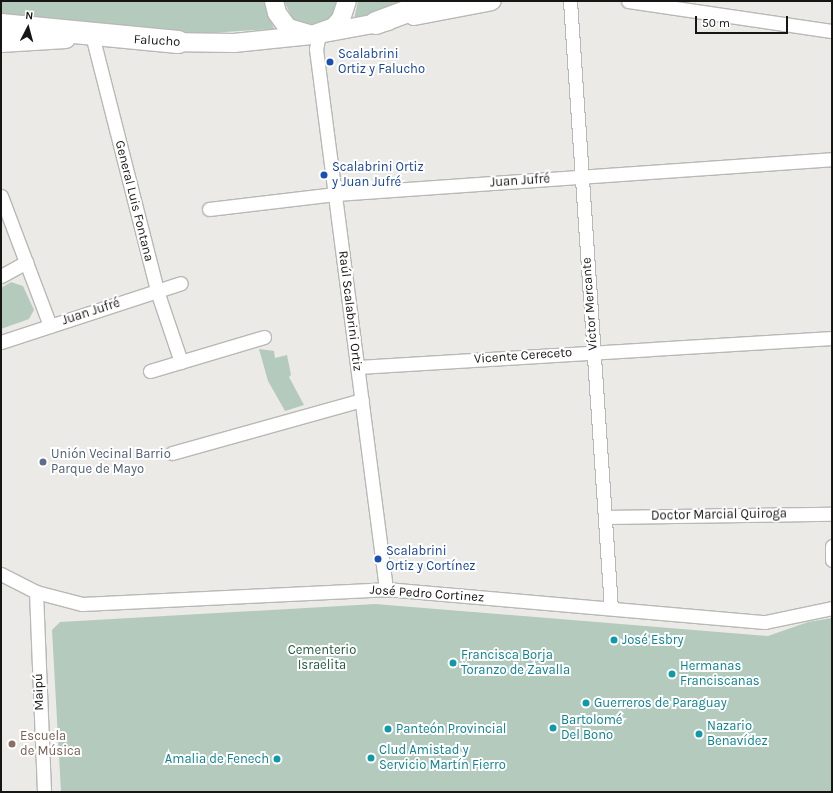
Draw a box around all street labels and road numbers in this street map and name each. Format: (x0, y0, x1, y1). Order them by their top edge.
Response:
street label: Falucho (133, 32, 181, 50)
street label: General Luis Fontana (111, 139, 157, 263)
street label: Juan Jufré (489, 171, 551, 191)
street label: Raúl Scalabrini Ortiz (335, 250, 365, 372)
street label: Víctor Mercante (579, 257, 601, 351)
street label: Juan Jufré (60, 295, 122, 329)
street label: Vicente Cereceto (473, 345, 573, 367)
street label: Doctor Marcial Quiroga (651, 506, 787, 524)
street label: José Pedro Cortinez (369, 582, 485, 606)
street label: Maipú (31, 673, 47, 711)

